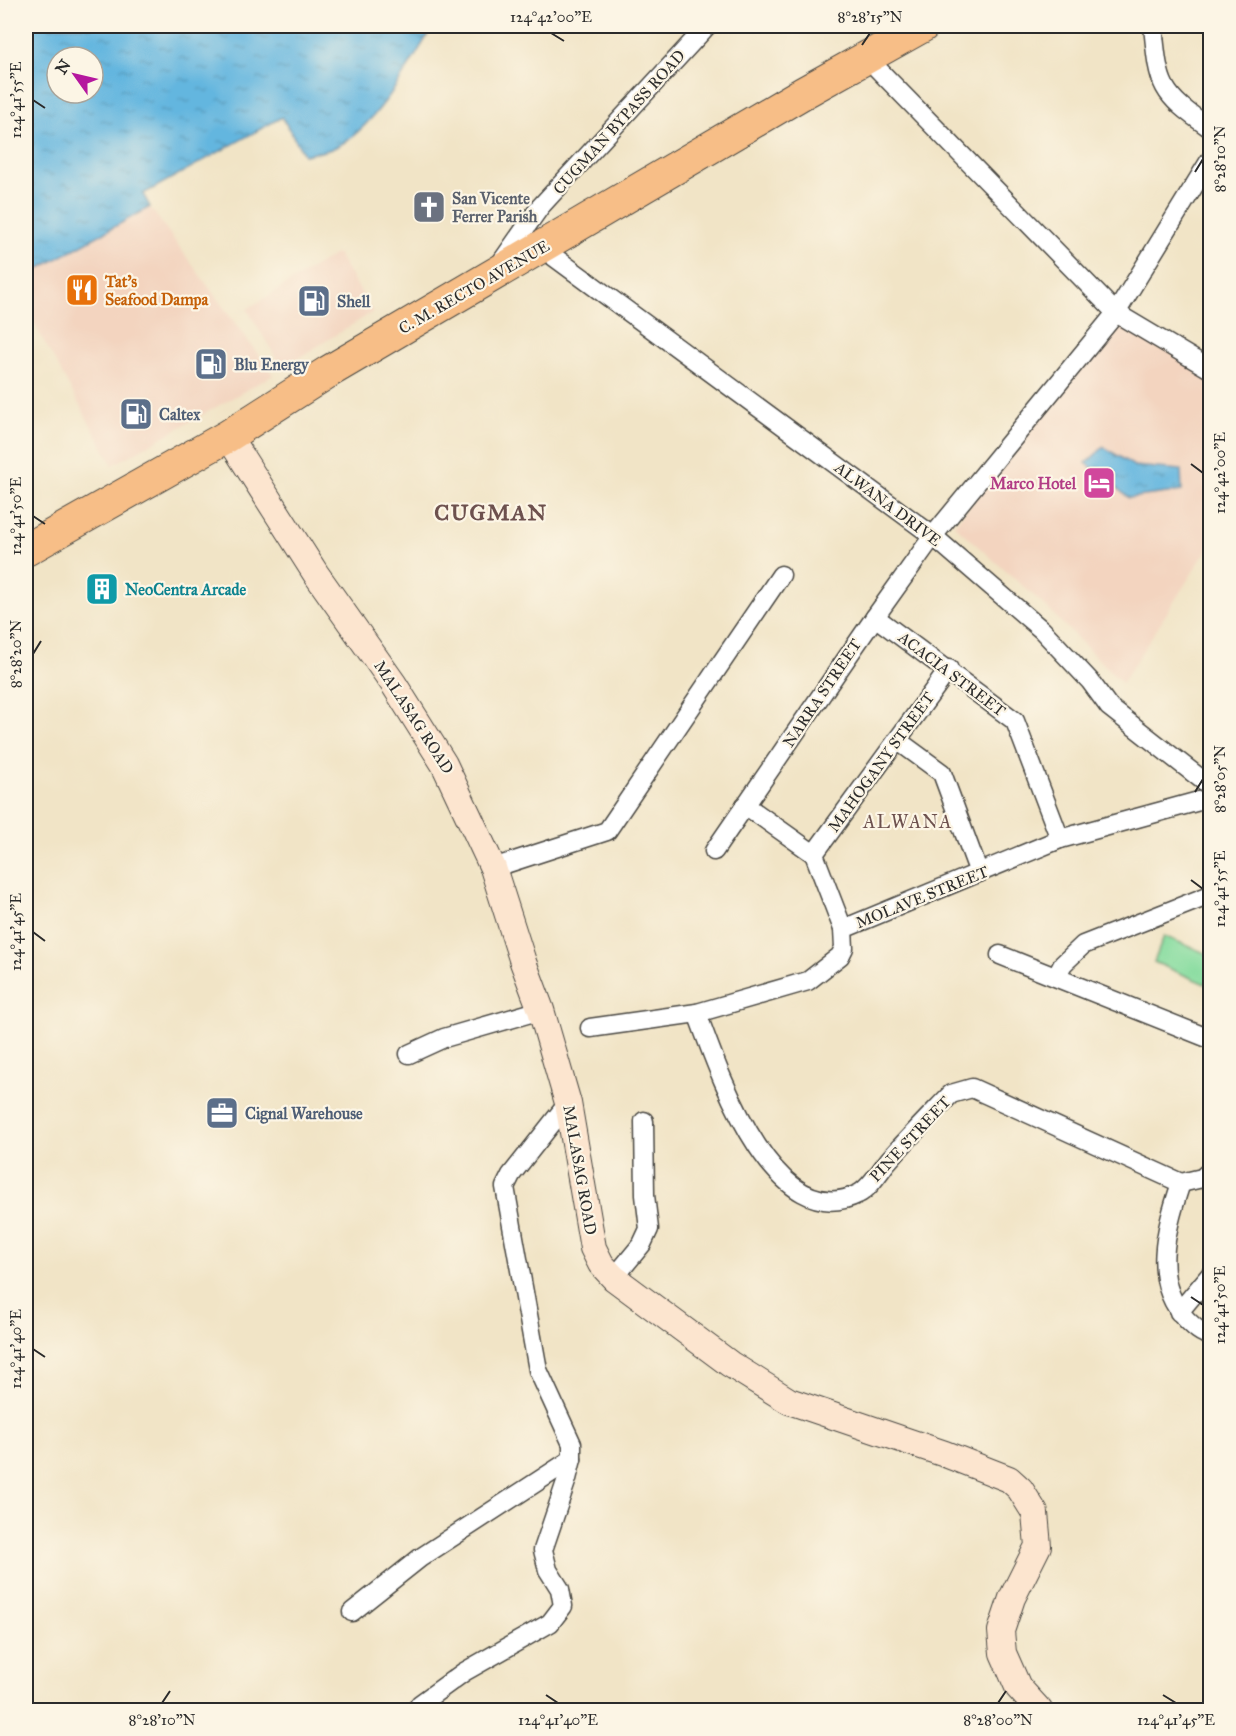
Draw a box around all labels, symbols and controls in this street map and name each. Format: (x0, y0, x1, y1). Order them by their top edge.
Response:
text: 124°42'00"E (510, 8, 592, 26)
text: 8°28'15"N (837, 8, 903, 26)
north arrow (45, 45, 105, 105)
street label: CUGMAN BYPASS ROAD (549, 46, 689, 198)
text: N (51, 56, 75, 78)
text: 124°41'55"E (7, 61, 25, 138)
text: 8°28'10"N (1211, 125, 1229, 192)
church icon: San Vicente Ferrer Parish (411, 189, 447, 225)
place label: San Vicente Ferrer Parish (452, 189, 538, 226)
street label: C. M. RECTO AVENUE (395, 236, 553, 338)
restaurant icon: Tat's Seafood Dampa (64, 272, 100, 308)
place label: Tat's Seafood Dampa (104, 272, 210, 310)
fuel station icon: Shell (296, 283, 332, 319)
place label: Shell (337, 292, 371, 311)
fuel station icon: Blu Energy (193, 346, 229, 382)
place label: Blu Energy (234, 355, 310, 375)
fuel station icon: Caltex (118, 396, 154, 432)
place label: Caltex (159, 405, 201, 424)
text: 124°42'00"E (1211, 432, 1229, 514)
street label: ALWANA DRIVE (830, 457, 945, 550)
hotel icon: Marco Hotel (1081, 465, 1117, 501)
place label: Marco Hotel (990, 474, 1077, 493)
text: 124°41'50"E (7, 476, 25, 555)
district label: CUGMAN (434, 499, 548, 526)
building icon: NeoCentra Arcade (84, 571, 120, 607)
place label: NeoCentra Arcade (125, 580, 246, 599)
text: 8°28'20"N (7, 620, 25, 688)
street label: ACACIA STREET (894, 627, 1009, 720)
street label: NARRA STREET (779, 635, 865, 751)
street label: MALASAG ROAD (370, 657, 458, 777)
street label: MAHOGANY STREET (824, 688, 938, 836)
text: 8°28'05"N (1211, 745, 1229, 813)
district label: ALWANA (862, 811, 953, 833)
text: 124°41'55"E (1211, 850, 1229, 927)
street label: MOLAVE STREET (853, 862, 991, 932)
text: 124°41'45"E (7, 893, 25, 971)
street label: PINE STREET (866, 1092, 954, 1186)
office icon: Cignal Warehouse (204, 1095, 240, 1131)
place label: Cignal Warehouse (245, 1104, 363, 1124)
street label: MALASAG ROAD (559, 1104, 601, 1236)
text: 124°41'50"E (1211, 1265, 1229, 1344)
text: 124°41'40"E (7, 1309, 25, 1389)
text: 8°28'10"N (129, 1711, 196, 1729)
text: 124°41'40"E (518, 1711, 598, 1729)
text: 8°28'00"N (963, 1711, 1033, 1729)
text: 124°41'45"E (1137, 1711, 1215, 1729)

